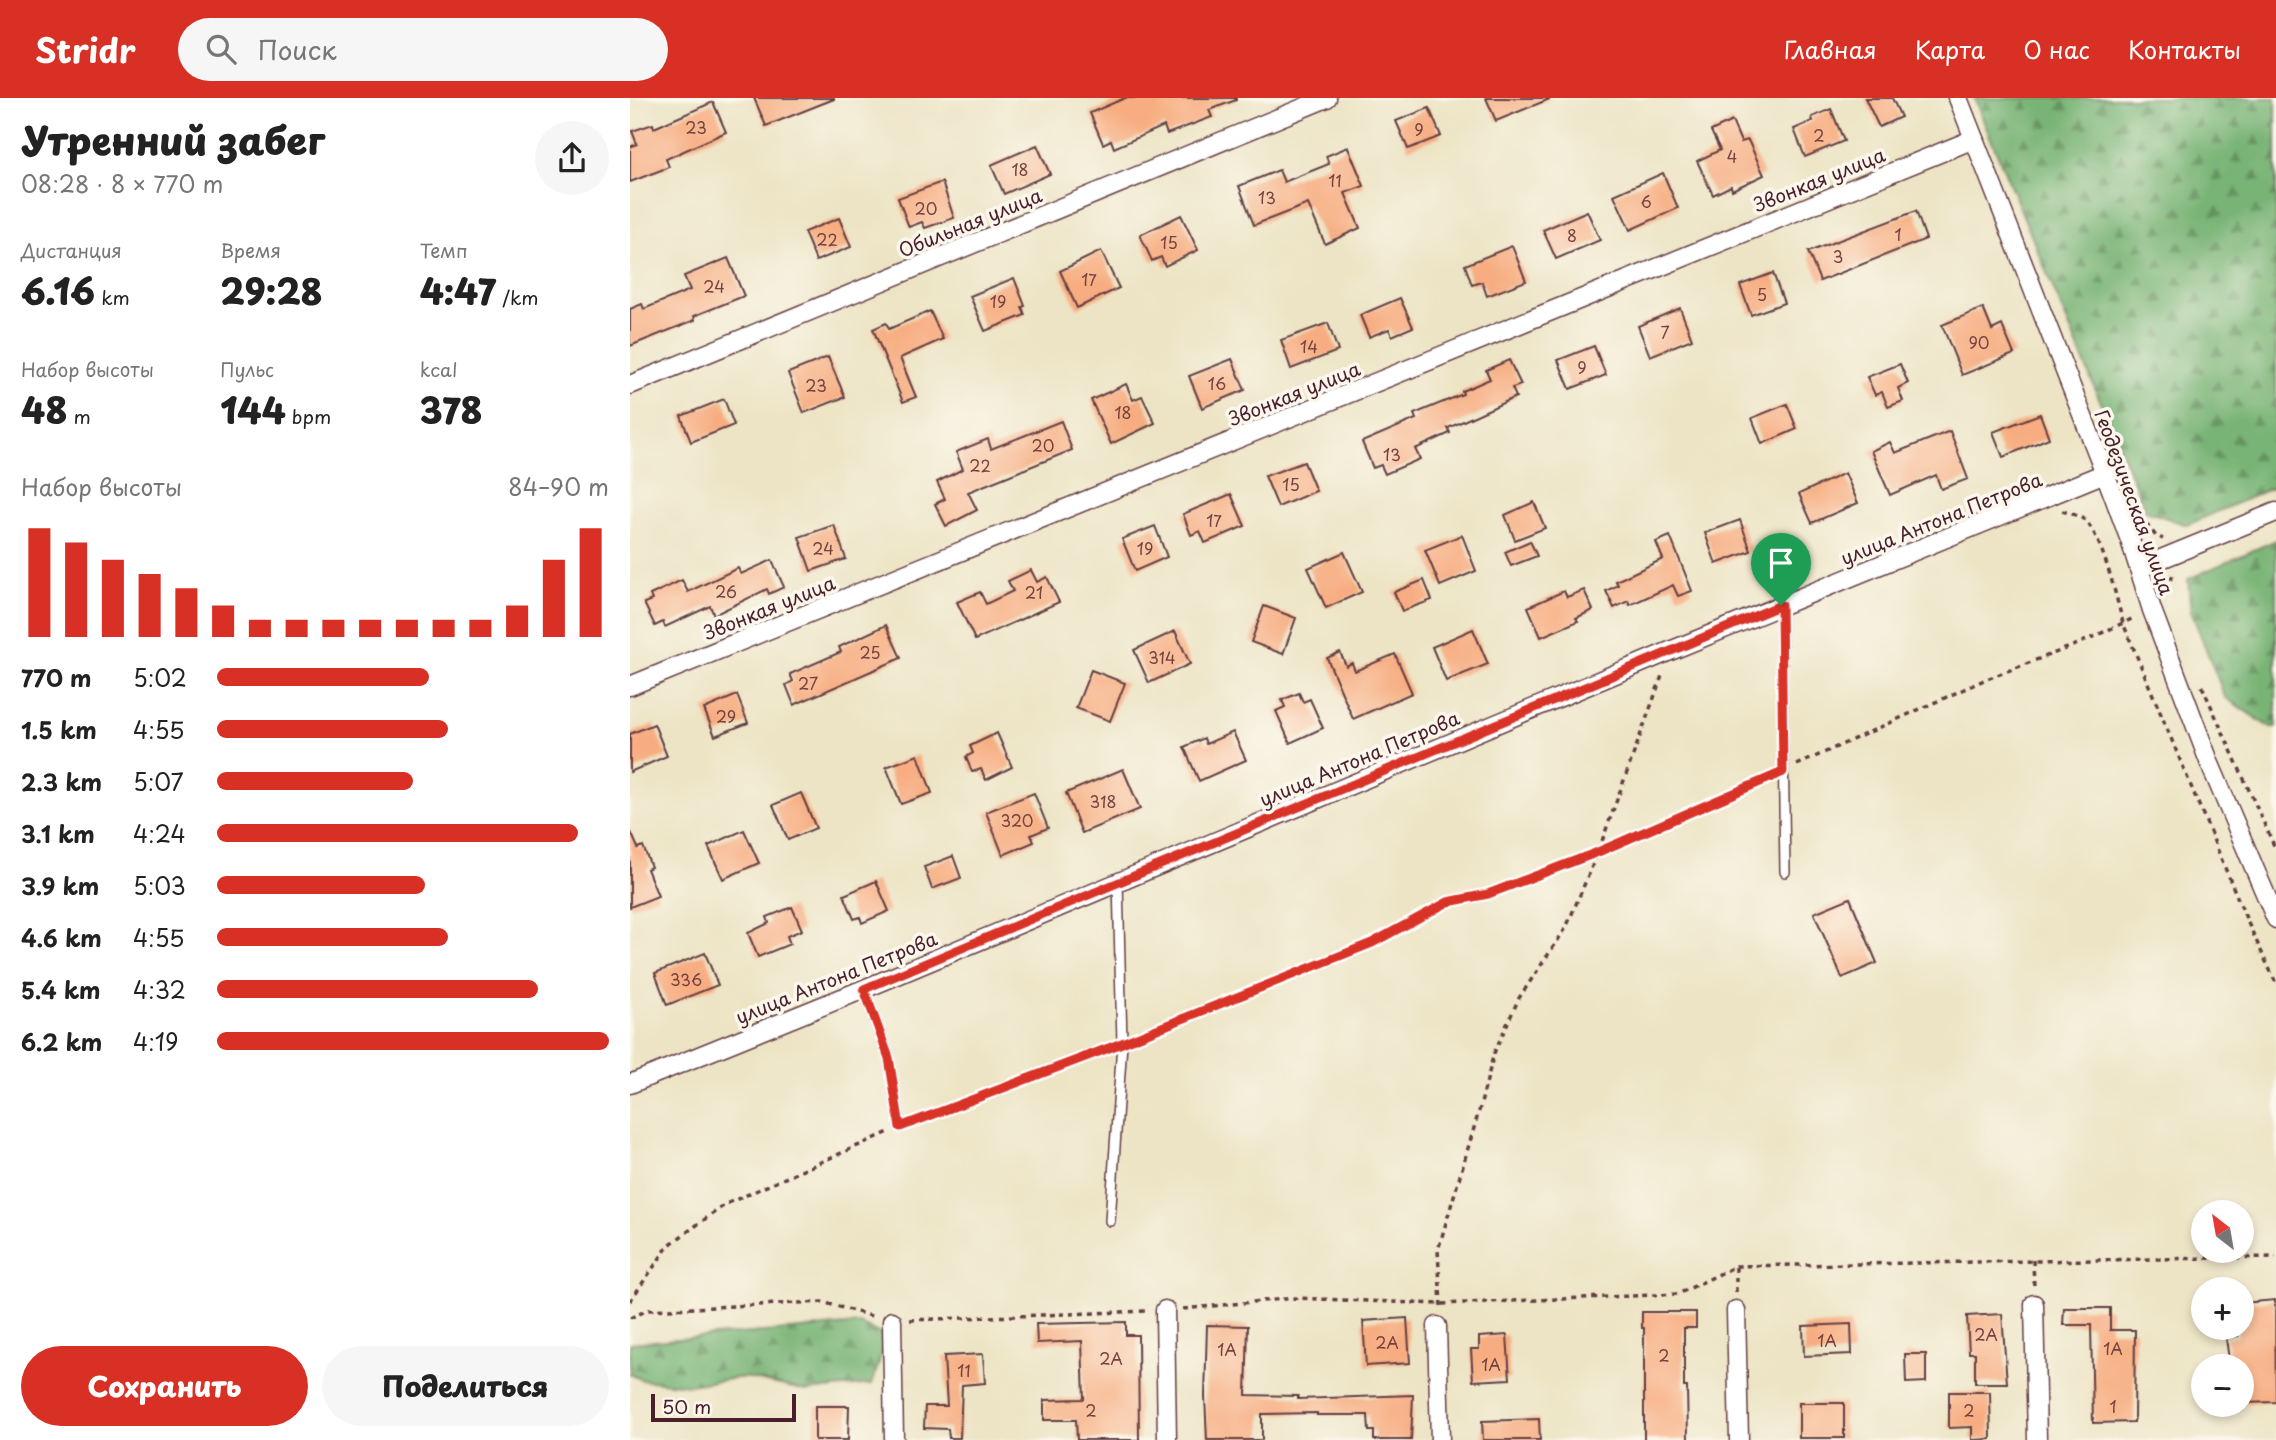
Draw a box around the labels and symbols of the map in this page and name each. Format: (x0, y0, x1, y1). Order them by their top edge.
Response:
house number: 23 (685, 115, 707, 139)
house number: 9 (1414, 117, 1424, 141)
house number: 2 (1813, 123, 1825, 147)
street label: Звонкая улица (1749, 140, 1889, 218)
house number: 4 (1727, 144, 1737, 168)
house number: 18 (1011, 157, 1029, 181)
house number: 11 (1328, 168, 1342, 192)
street label: Обильная улица (894, 180, 1046, 264)
house number: 13 (1258, 185, 1276, 209)
house number: 6 (1640, 189, 1652, 213)
house number: 20 (915, 196, 937, 220)
house number: 1 (1894, 222, 1902, 246)
house number: 8 (1567, 223, 1577, 247)
house number: 22 (816, 227, 838, 251)
house number: 15 (1160, 230, 1178, 254)
house number: 3 (1833, 244, 1843, 268)
house number: 17 (1081, 267, 1097, 291)
house number: 24 (703, 274, 725, 298)
house number: 5 (1757, 282, 1767, 306)
house number: 19 (990, 289, 1006, 313)
house number: 7 (1660, 320, 1670, 344)
house number: 90 (1968, 330, 1990, 354)
house number: 14 (1300, 334, 1318, 358)
street label: Звонкая улица (1224, 354, 1364, 432)
house number: 9 (1577, 355, 1587, 379)
house number: 16 (1208, 371, 1226, 395)
house number: 23 (805, 373, 827, 397)
house number: 18 (1114, 400, 1132, 424)
street label: Геодезическая улица (2088, 405, 2182, 599)
house number: 20 (1032, 433, 1054, 457)
house number: 13 (1383, 442, 1401, 466)
house number: 22 (969, 453, 991, 477)
street label: улица Антона Петрова (1836, 465, 2046, 571)
house number: 15 (1282, 472, 1300, 496)
house number: 17 (1206, 508, 1222, 532)
pin (1751, 533, 1811, 605)
house number: 24 (812, 536, 834, 560)
house number: 19 (1137, 536, 1153, 560)
street label: Звонкая улица (699, 568, 839, 646)
house number: 26 (715, 579, 737, 603)
house number: 21 (1025, 580, 1043, 604)
house number: 25 (859, 640, 881, 664)
house number: 314 (1148, 645, 1176, 669)
house number: 27 (798, 671, 818, 695)
street label: улица Антона Петрова (1255, 703, 1464, 813)
house number: 29 (716, 704, 736, 728)
house number: 318 (1090, 789, 1116, 813)
house number: 320 (1000, 808, 1034, 832)
street label: улица Антона Петрова (731, 924, 941, 1030)
house number: 336 (670, 967, 702, 991)
north arrow (2191, 1200, 2254, 1264)
house number: 2А (1974, 1322, 1998, 1346)
house number: 1А (1817, 1328, 1837, 1352)
house number: 2А (1375, 1330, 1399, 1354)
house number: 1А (2103, 1336, 2123, 1360)
house number: 1А (1217, 1337, 1237, 1361)
house number: 2 (1658, 1343, 1670, 1367)
house number: 2А (1099, 1346, 1123, 1370)
house number: 1А (1481, 1352, 1501, 1376)
house number: 11 (957, 1358, 971, 1382)
scale bar (651, 1391, 796, 1423)
house number: 1 (2109, 1394, 2117, 1418)
house number: 2 (1085, 1398, 1097, 1422)
house number: 2 (1963, 1398, 1975, 1422)

